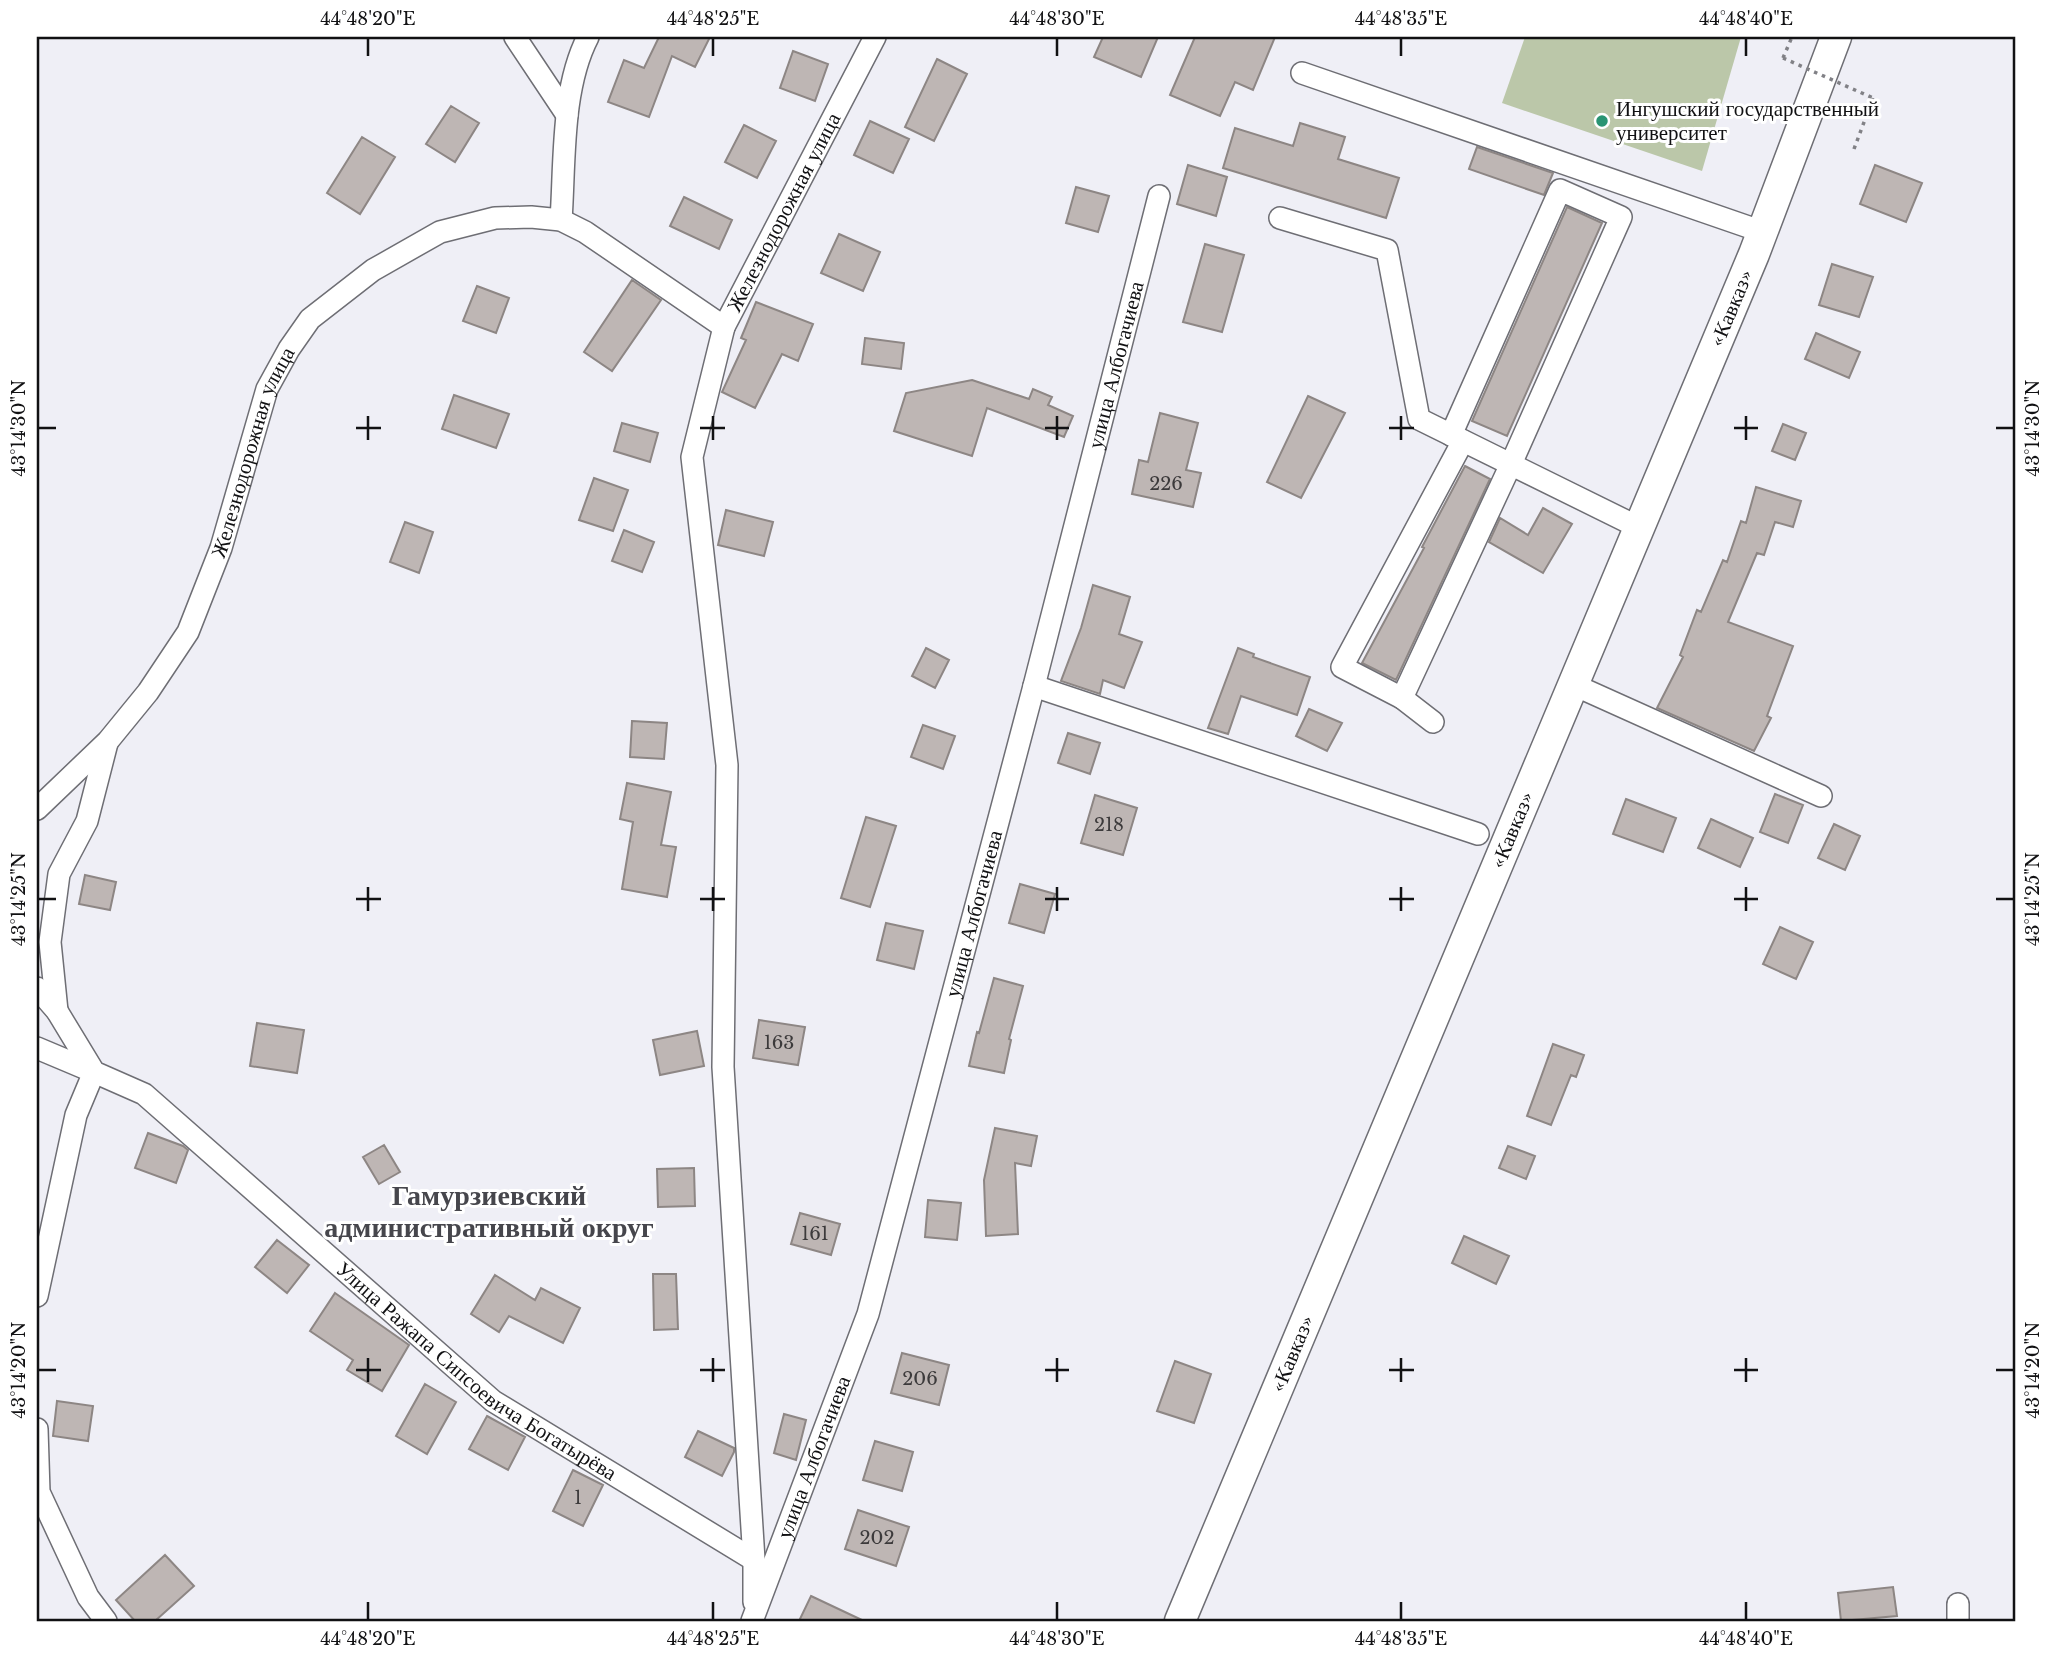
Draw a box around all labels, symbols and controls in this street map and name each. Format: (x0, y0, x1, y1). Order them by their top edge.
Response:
text: 44°48'20"E (320, 8, 416, 30)
text: 44°48'25"E (667, 8, 759, 30)
text: 44°48'30"E (1009, 8, 1105, 30)
text: 44°48'35"E (1355, 8, 1447, 30)
text: 44°48'40"E (1699, 8, 1793, 30)
place label: Ингушский государственный университет (1616, 96, 1879, 146)
street label: Железнодорожная улица (721, 108, 847, 316)
marker: Ингушский государственный университет (1594, 113, 1610, 129)
street label: «Кавказ» (1704, 266, 1759, 350)
street label: улица Албогачиева (1082, 278, 1150, 452)
street label: Железнодорожная улица (205, 342, 301, 562)
text: 43°14'30"N (8, 380, 30, 476)
text: 43°14'30"N (2022, 380, 2044, 476)
house number: 226 (1149, 473, 1183, 495)
street label: «Кавказ» (1484, 788, 1540, 872)
house number: 218 (1094, 814, 1124, 836)
street label: улица Албогачиева (939, 827, 1008, 1000)
text: 43°14'25"N (8, 852, 30, 946)
text: 43°14'25"N (2022, 852, 2044, 946)
house number: 163 (764, 1032, 794, 1054)
district label: Гамурзиевский административный округ (324, 1178, 654, 1245)
house number: 161 (801, 1223, 829, 1245)
street label: Улица Ражапа Сипсоевича Богатырёва (331, 1256, 622, 1486)
street label: «Кавказ» (1265, 1311, 1320, 1396)
text: 43°14'20"N (8, 1322, 30, 1418)
text: 43°14'20"N (2022, 1322, 2044, 1418)
house number: 206 (902, 1368, 938, 1390)
street label: улица Албогачиева (771, 1372, 857, 1542)
house number: 1 (574, 1487, 582, 1509)
house number: 202 (859, 1527, 895, 1549)
text: 44°48'20"E (320, 1628, 416, 1650)
text: 44°48'25"E (667, 1628, 759, 1650)
text: 44°48'30"E (1009, 1628, 1105, 1650)
text: 44°48'35"E (1355, 1628, 1447, 1650)
text: 44°48'40"E (1699, 1628, 1793, 1650)

